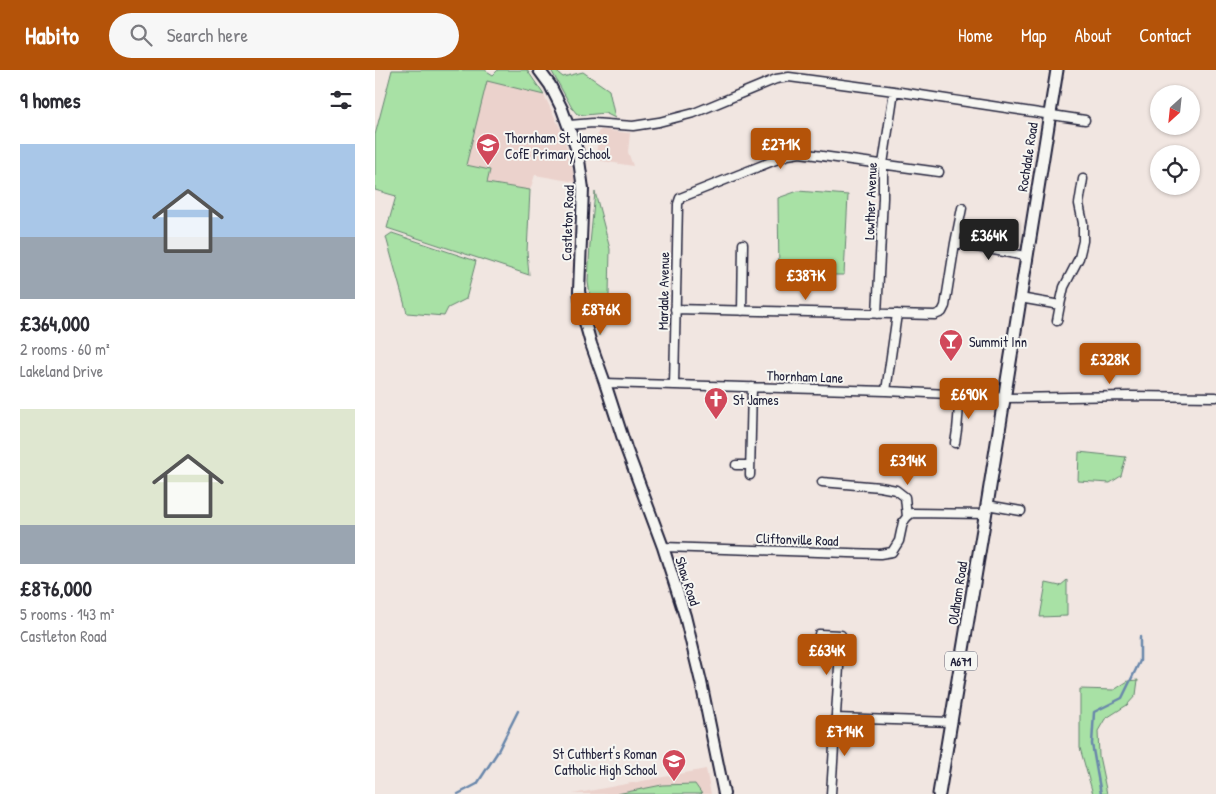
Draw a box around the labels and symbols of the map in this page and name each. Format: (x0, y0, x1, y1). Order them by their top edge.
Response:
north arrow (1150, 85, 1200, 135)
street label: Rochdale Road (1012, 121, 1042, 193)
place label: Thornham St. James CofE Primary School (505, 128, 611, 164)
pin: £271K (746, 128, 816, 170)
school or university icon: Thornham St. James CofE Primary School (475, 132, 501, 166)
street label: Lowther Avenue (859, 161, 881, 240)
street label: Castleton Road (556, 184, 578, 261)
pin: £364K (954, 218, 1024, 261)
street label: Mardale Avenue (653, 251, 673, 330)
pin: £387K (771, 258, 841, 301)
pin: £876K (566, 292, 636, 335)
bar icon: Summit Inn (938, 328, 964, 362)
place label: Summit Inn (969, 332, 1027, 351)
pin: £328K (1075, 342, 1145, 385)
street label: Thornham Lane (766, 365, 844, 387)
pin: £690K (934, 378, 1004, 420)
church icon: St James (703, 386, 729, 420)
place label: St James (733, 390, 779, 409)
pin: £314K (873, 444, 943, 486)
street label: Cliftonville Road (755, 528, 839, 550)
street label: Shaw Road (671, 554, 705, 608)
street label: Oldham Road (943, 559, 971, 626)
pin: £634K (792, 634, 862, 676)
road number: A671 (945, 652, 977, 670)
pin: £714K (810, 714, 880, 757)
place label: St Cuthbert's Roman Catholic High School (553, 744, 657, 780)
school or university icon: St Cuthbert's Roman Catholic High School (661, 748, 687, 782)

